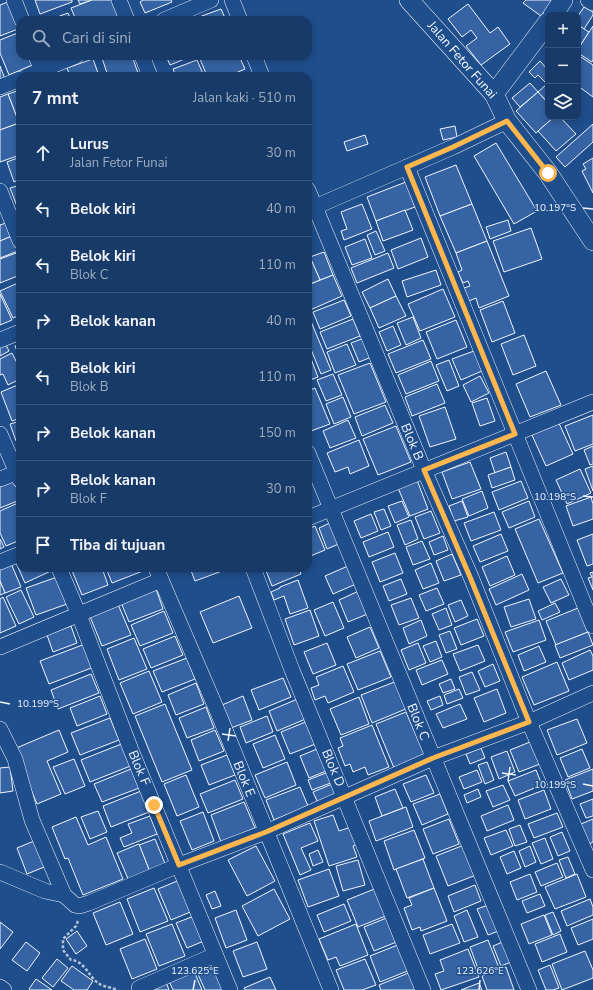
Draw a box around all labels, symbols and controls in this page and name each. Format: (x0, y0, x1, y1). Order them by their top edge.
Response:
map controls (545, 12, 581, 120)
button: + (545, 12, 581, 48)
search box (16, 16, 312, 60)
street label: Jalan Fetor Funai (423, 17, 501, 103)
icon: search (30, 27, 52, 49)
text: Cari di sini (62, 28, 131, 48)
button: − (545, 48, 581, 84)
button: layers (545, 84, 581, 120)
text: 7 mnt (32, 87, 78, 110)
text: Jalan kaki · 510 m (193, 89, 296, 107)
text: Lurus (70, 134, 109, 154)
icon: ahead (32, 142, 54, 164)
text: 30 m (266, 144, 296, 162)
text: Jalan Fetor Funai (70, 154, 168, 172)
route start (539, 164, 557, 182)
icon: left (32, 198, 54, 220)
text: Belok kiri (70, 199, 135, 219)
text: 40 m (266, 200, 296, 218)
text: 10.197°S (534, 201, 576, 215)
text: Belok kiri (70, 246, 135, 266)
icon: left (32, 254, 54, 276)
text: 110 m (258, 256, 296, 274)
text: Blok C (70, 266, 108, 284)
icon: right (32, 310, 54, 332)
text: Belok kanan (70, 311, 156, 331)
text: 40 m (266, 312, 296, 330)
text: Belok kiri (70, 358, 135, 378)
icon: left (32, 366, 54, 388)
text: 110 m (258, 368, 296, 386)
text: Blok B (70, 378, 108, 396)
street label: Blok B (396, 421, 428, 463)
icon: right (32, 422, 54, 444)
text: Belok kanan (70, 423, 156, 443)
text: 150 m (258, 424, 296, 442)
text: Belok kanan (70, 470, 156, 490)
icon: right (32, 478, 54, 500)
text: 30 m (266, 480, 296, 498)
text: Blok F (70, 490, 107, 508)
text: 10.198°S (534, 490, 576, 504)
icon: arrive (32, 534, 54, 556)
text: Tiba di tujuan (70, 535, 165, 555)
text: 10.199°S (17, 697, 59, 711)
street label: Blok C (402, 701, 434, 743)
street label: Blok D (317, 746, 349, 790)
street label: Blok F (124, 748, 154, 788)
street label: Blok E (229, 758, 259, 800)
text: 10.199°S (534, 778, 576, 792)
route end (145, 796, 163, 814)
text: 123.625°E (171, 964, 219, 978)
text: 123.626°E (456, 964, 504, 978)

